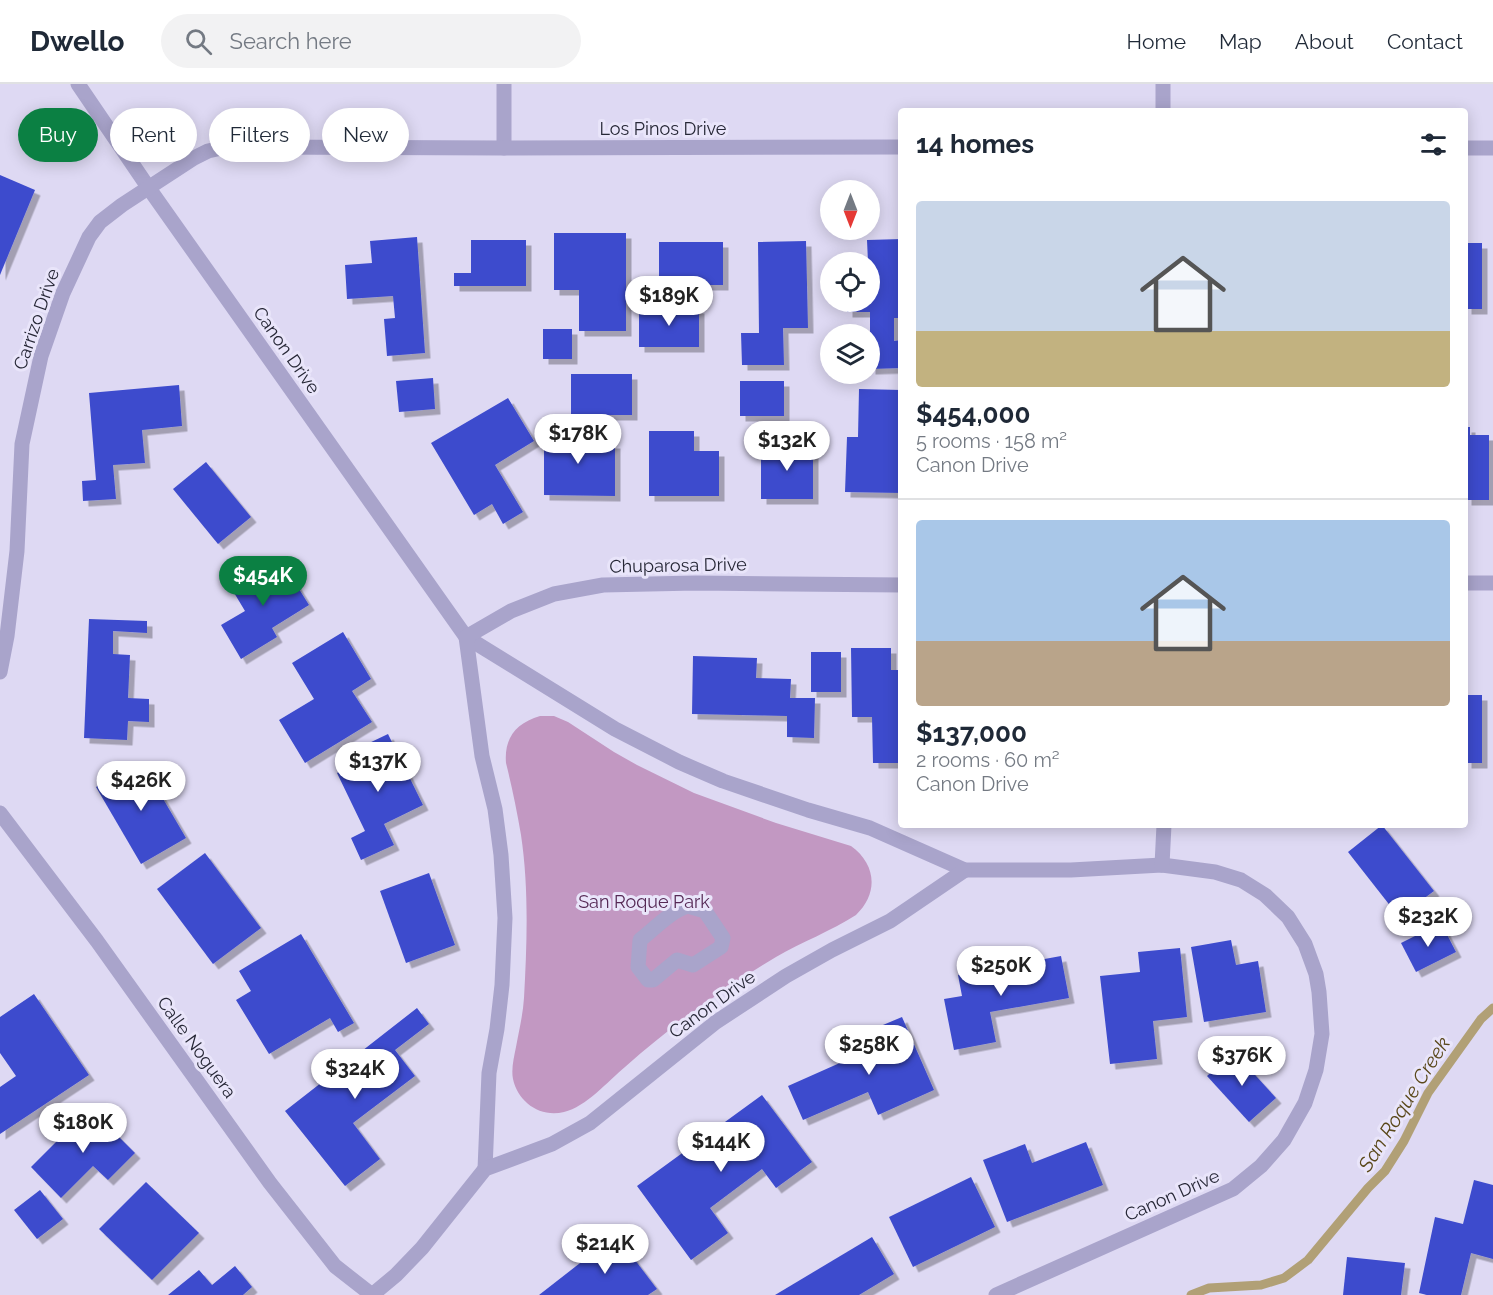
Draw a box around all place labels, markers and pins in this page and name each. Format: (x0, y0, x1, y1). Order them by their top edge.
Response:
pin: $189K (627, 276, 711, 327)
pin: $178K (536, 414, 620, 465)
pin: $132K (745, 421, 829, 472)
pin: $454K (221, 556, 305, 607)
pin: $137K (336, 742, 420, 793)
pin: $426K (99, 761, 183, 812)
pin: $232K (1386, 897, 1470, 948)
pin: $250K (959, 946, 1043, 997)
pin: $258K (827, 1025, 911, 1076)
pin: $376K (1200, 1036, 1284, 1087)
pin: $324K (313, 1049, 397, 1100)
pin: $180K (41, 1103, 125, 1154)
pin: $144K (679, 1122, 763, 1173)
pin: $214K (563, 1224, 647, 1275)

